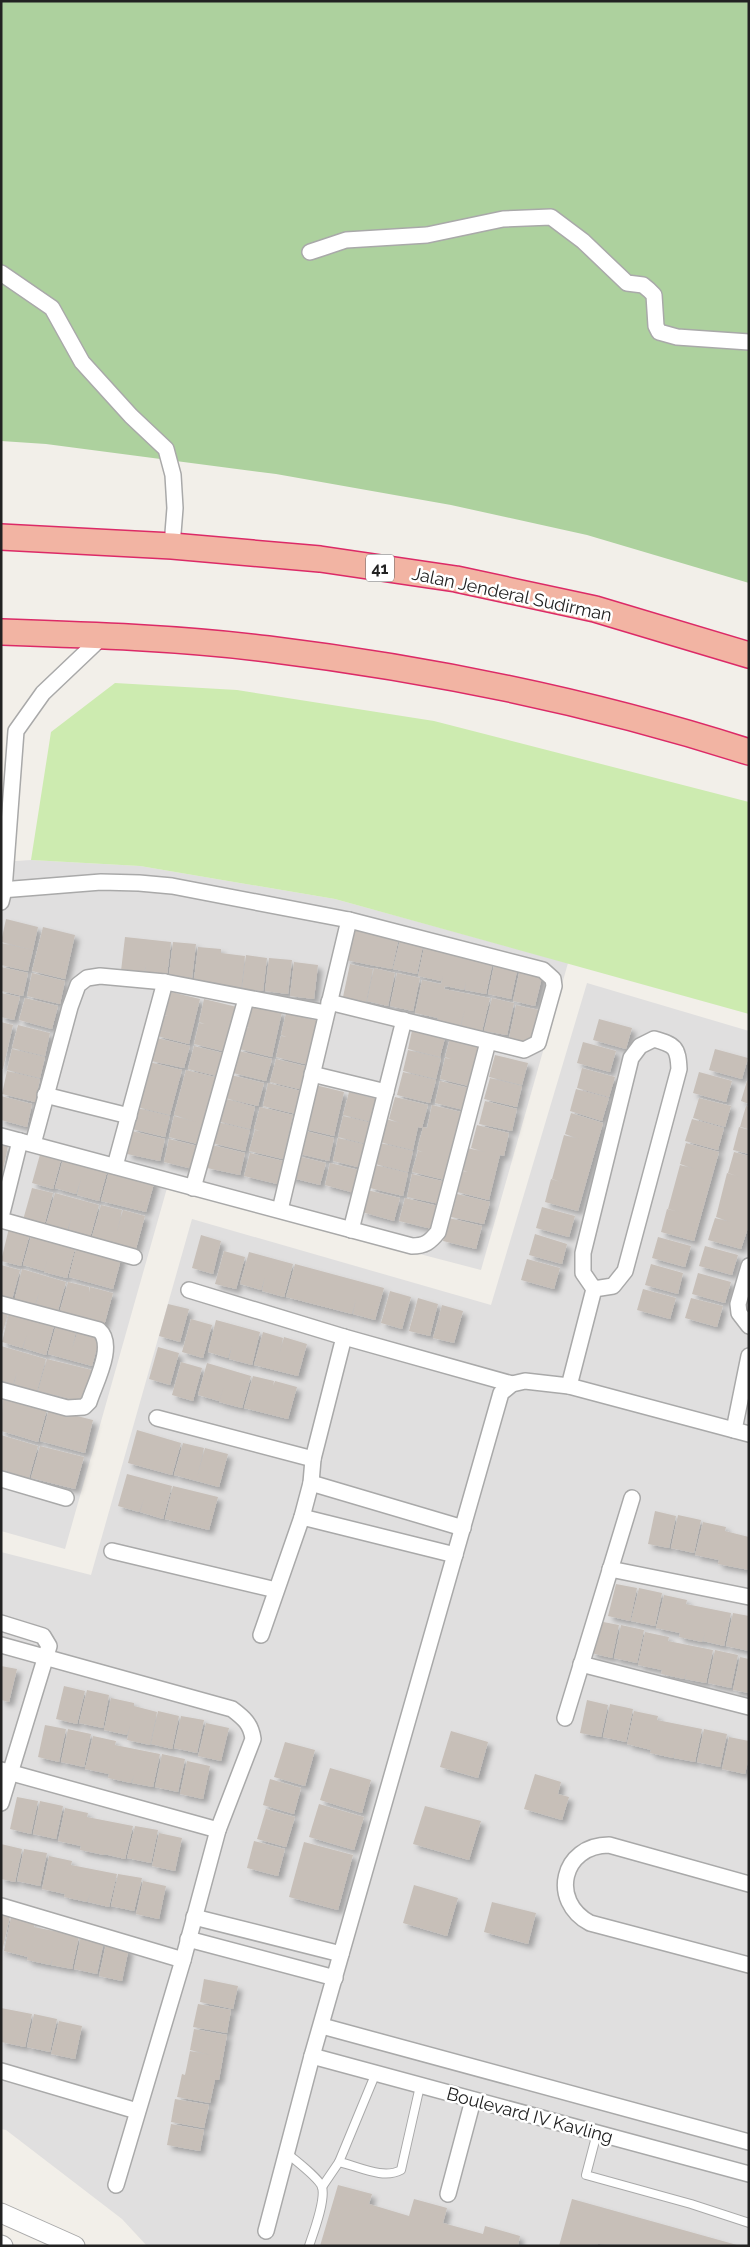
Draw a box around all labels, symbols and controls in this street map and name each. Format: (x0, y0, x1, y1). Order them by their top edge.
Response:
road number: 41 (366, 554, 394, 582)
street label: Jalan Jenderal Sudirman (410, 563, 614, 625)
street label: Boulevard IV Kavling (444, 2083, 616, 2147)

